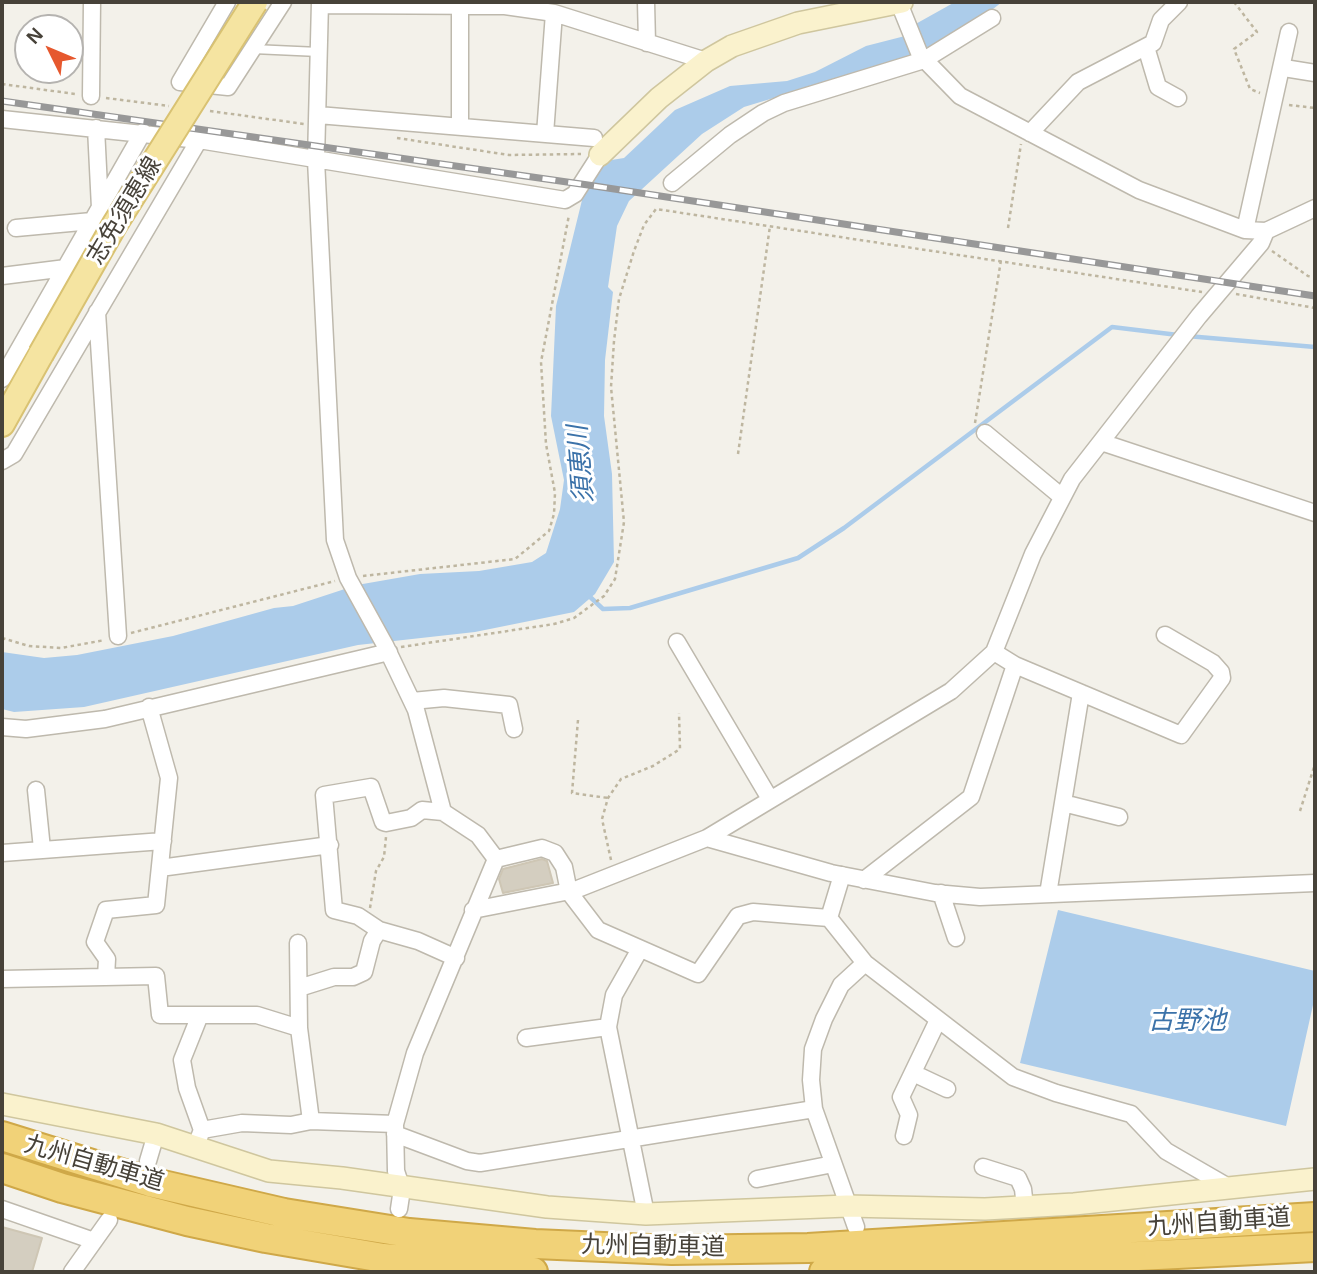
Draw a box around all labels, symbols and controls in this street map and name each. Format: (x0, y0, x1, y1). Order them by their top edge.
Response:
north arrow (14, 14, 84, 84)
text: N (22, 24, 47, 48)
street label: 志免須恵線 (82, 152, 168, 270)
water label: 須恵川 (563, 424, 601, 504)
water label: 古野池 (1148, 1006, 1226, 1038)
street label: 九州自動車道 (21, 1130, 167, 1198)
street label: 九州自動車道 (1146, 1204, 1292, 1242)
street label: 九州自動車道 (581, 1231, 725, 1263)

